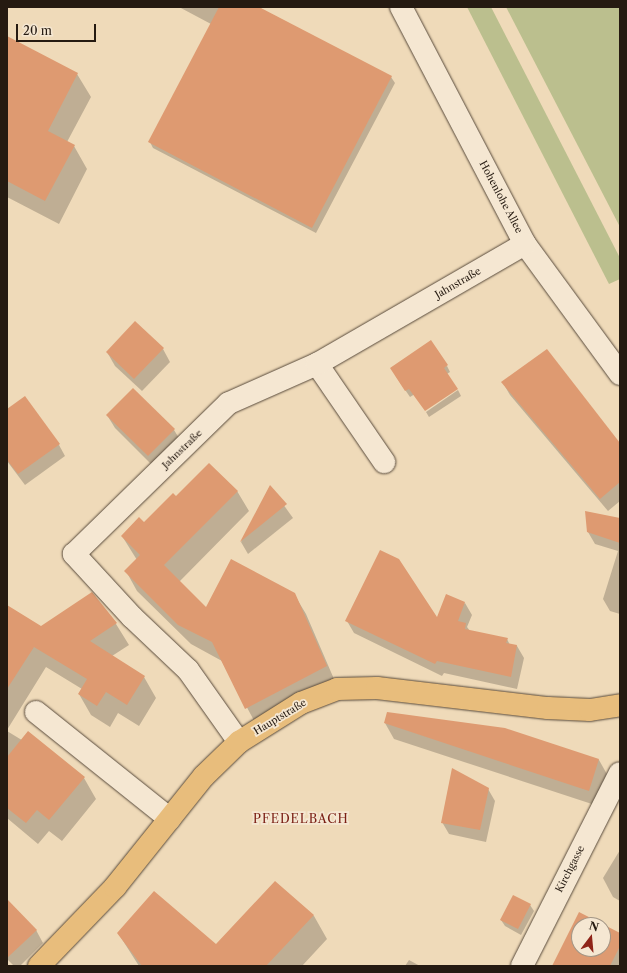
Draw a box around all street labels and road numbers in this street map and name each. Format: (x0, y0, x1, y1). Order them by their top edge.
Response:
street label: Hohenlohe Allee (477, 159, 525, 235)
street label: Jahnstraße (433, 265, 483, 301)
street label: Jahnstraße (159, 427, 205, 471)
street label: Hauptstraße (251, 697, 309, 737)
street label: Kirchgasse (553, 843, 587, 895)

